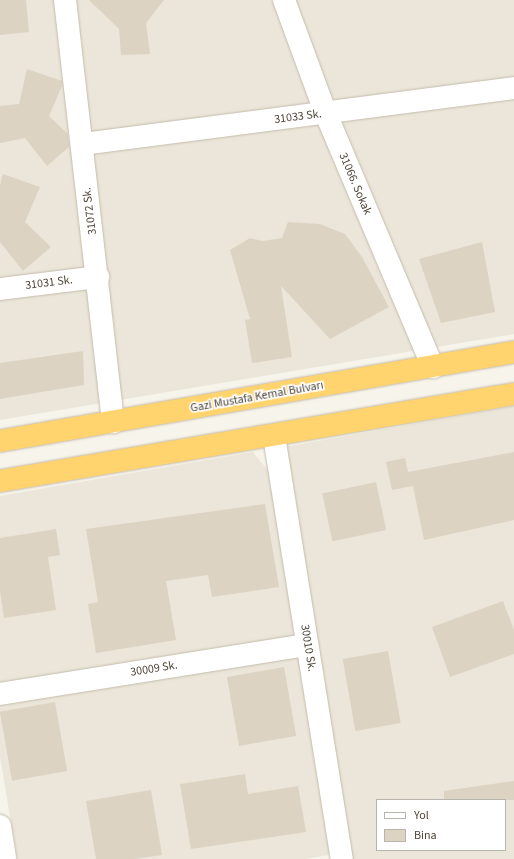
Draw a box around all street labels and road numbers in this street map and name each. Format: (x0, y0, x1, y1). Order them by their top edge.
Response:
street label: 31033 Sk. (273, 107, 323, 127)
street label: 31066. Sokak (335, 151, 375, 217)
street label: 31072 Sk. (80, 186, 100, 236)
street label: 31031 Sk. (24, 273, 74, 293)
street label: Gazi Mustafa Kemal Bulvarı (189, 378, 325, 416)
street label: 30010 Sk. (297, 623, 319, 673)
street label: 30009 Sk. (129, 658, 179, 680)

